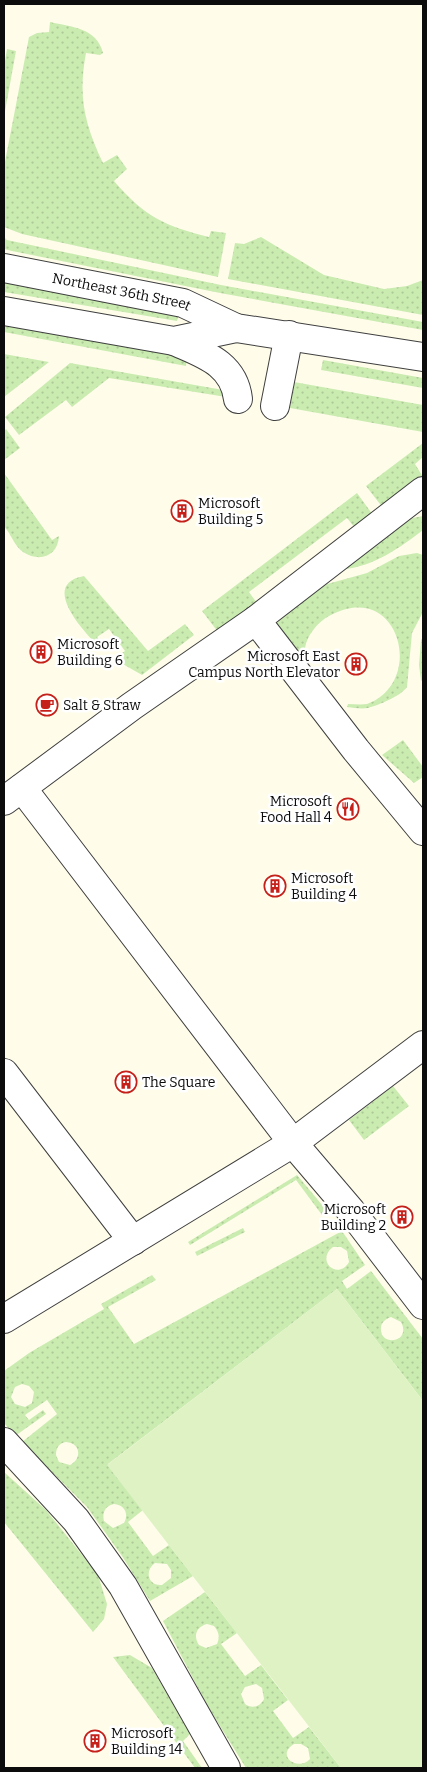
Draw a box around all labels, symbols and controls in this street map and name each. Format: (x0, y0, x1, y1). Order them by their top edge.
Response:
street label: Northeast 36th Street (51, 269, 194, 314)
place label: Microsoft Building 5 (198, 495, 263, 528)
building icon: Microsoft Building 5 (170, 499, 194, 523)
place label: Microsoft Building 6 (57, 636, 123, 669)
building icon: Microsoft Building 6 (29, 640, 53, 664)
place label: Microsoft East Campus North Elevator (188, 648, 340, 681)
building icon: Microsoft East Campus North Elevator (344, 652, 368, 676)
cafe icon: Salt & Straw (35, 693, 59, 717)
place label: Salt & Straw (63, 697, 141, 714)
place label: Microsoft Food Hall 4 (260, 793, 332, 826)
restaurant icon: Microsoft Food Hall 4 (336, 797, 360, 821)
place label: Microsoft Building 4 (291, 870, 357, 903)
building icon: Microsoft Building 4 (263, 874, 287, 898)
building icon: The Square (114, 1070, 138, 1094)
place label: The Square (142, 1074, 215, 1091)
place label: Microsoft Building 2 (321, 1201, 386, 1234)
building icon: Microsoft Building 2 (390, 1205, 414, 1229)
place label: Microsoft Building 14 (111, 1725, 183, 1758)
building icon: Microsoft Building 14 (83, 1729, 107, 1753)

